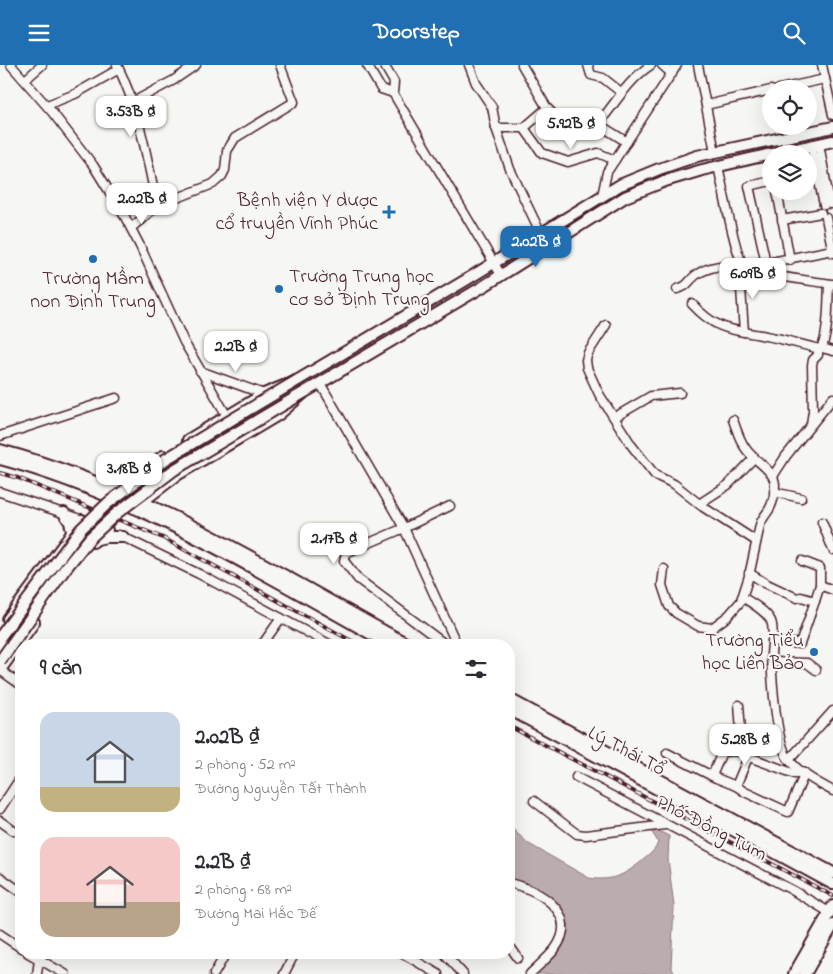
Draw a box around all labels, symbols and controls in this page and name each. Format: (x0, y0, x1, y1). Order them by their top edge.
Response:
text: Doorstep (373, 17, 460, 49)
icon: menu (25, 19, 53, 47)
icon: search (780, 19, 808, 47)
map controls (762, 80, 817, 200)
button: locate (762, 80, 817, 135)
pin: 3.53B ₫ (85, 95, 177, 138)
text: 3.53B ₫ (107, 100, 155, 124)
pin: 5.92B ₫ (525, 107, 617, 150)
text: 5.92B ₫ (547, 112, 595, 136)
button: layers (762, 145, 817, 200)
pin: 2.02B ₫ (96, 183, 188, 225)
text: 2.02B ₫ (117, 187, 167, 211)
place label: Bệnh viện Y dược cổ truyền Vĩnh Phúc (215, 187, 378, 239)
marker: Bệnh viện Y dược cổ truyền Vĩnh Phúc (382, 205, 396, 219)
pin: 2.02B ₫ (490, 225, 582, 268)
text: 2.02B ₫ (511, 230, 561, 254)
marker: Trường Mầm non Định Trung (87, 253, 99, 265)
pin: 6.09B ₫ (707, 257, 799, 300)
text: 6.09B ₫ (730, 262, 776, 286)
place label: Trường Trung học cơ sở Định Trung (289, 263, 434, 316)
place label: Trường Mầm non Định Trung (30, 265, 156, 318)
marker: Trường Trung học cơ sở Định Trung (273, 283, 285, 295)
pin: 2.2B ₫ (195, 331, 277, 373)
text: 2.2B ₫ (215, 335, 257, 359)
pin: 3.18B ₫ (83, 453, 175, 495)
text: 3.18B ₫ (107, 457, 151, 481)
pin: 2.17B ₫ (288, 523, 380, 565)
text: 2.17B ₫ (311, 527, 357, 551)
place label: Trường Tiểu học Liên Bảo (701, 627, 804, 679)
marker: Trường Tiểu học Liên Bảo (808, 646, 820, 658)
text: 9 căn (40, 654, 82, 684)
icon: filters (462, 655, 490, 683)
street label: Lý Thái Tổ (582, 719, 670, 785)
text: 2.02B ₫ (195, 723, 260, 753)
pin: 5.28B ₫ (699, 723, 791, 766)
text: 5.28B ₫ (720, 728, 770, 752)
icon: home (80, 732, 140, 792)
text: 2 phòng · 52 m² (195, 753, 296, 777)
text: Đường Nguyễn Tất Thành (195, 777, 366, 801)
street label: Phố Đồng Tum (650, 789, 772, 870)
text: 2.2B ₫ (195, 848, 251, 878)
icon: home (80, 857, 140, 917)
text: 2 phòng · 68 m² (195, 878, 292, 902)
text: Đường Mai Hắc Đế (195, 902, 316, 926)

